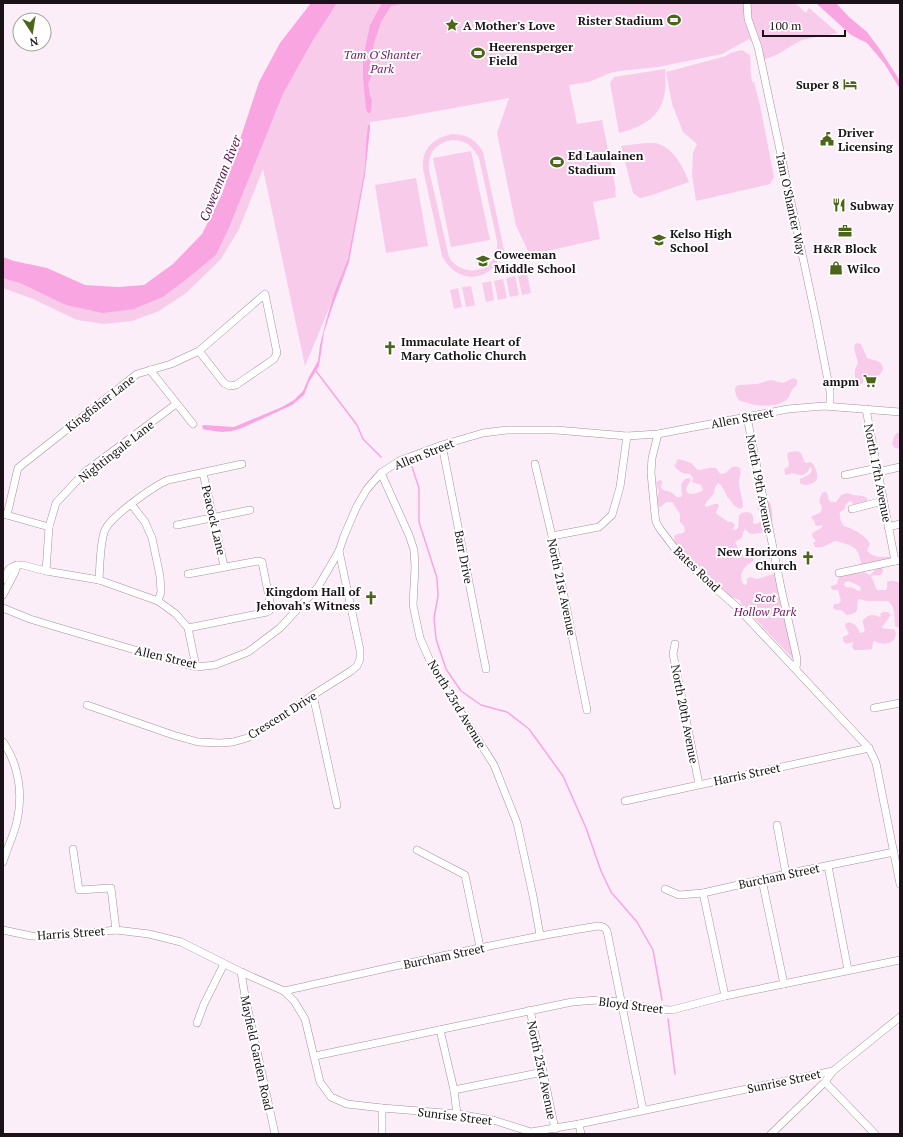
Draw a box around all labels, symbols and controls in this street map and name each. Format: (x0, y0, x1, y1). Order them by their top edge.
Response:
north arrow (12, 12, 52, 52)
sports icon: Rister Stadium (666, 12, 682, 28)
scale bar (763, 12, 845, 38)
place label: Rister Stadium (578, 13, 663, 28)
place icon: A Mother's Love (444, 17, 460, 33)
place label: A Mother's Love (463, 18, 556, 33)
text: 100 m (769, 18, 802, 33)
text: N (28, 34, 40, 50)
place label: Heerensperger Field (489, 39, 574, 68)
sports icon: Heerensperger Field (470, 45, 486, 61)
park label: Tam O'Shanter Park (344, 47, 422, 76)
hotel icon: Super 8 (842, 76, 858, 92)
place label: Super 8 (796, 77, 839, 92)
place label: Driver Licensing (838, 125, 893, 154)
water label: Coweeman River (195, 131, 246, 224)
public building icon: Driver Licensing (819, 131, 835, 147)
place label: Ed Laulainen Stadium (568, 148, 644, 177)
street label: Tam O'Shanter Way (773, 151, 809, 258)
sports icon: Ed Laulainen Stadium (549, 154, 565, 170)
restaurant icon: Subway (831, 197, 847, 213)
place label: Subway (850, 198, 894, 213)
office icon: H&R Block (837, 223, 853, 239)
place label: Kelso High School (670, 226, 732, 255)
school or university icon: Kelso High School (651, 232, 667, 248)
place label: H&R Block (813, 241, 877, 256)
place label: Coweeman Middle School (494, 247, 576, 276)
school or university icon: Coweeman Middle School (475, 253, 491, 269)
shop icon: Wilco (828, 260, 844, 276)
place label: Wilco (847, 261, 880, 276)
place label: Immaculate Heart of Mary Catholic Church (401, 334, 527, 363)
church icon: Immaculate Heart of Mary Catholic Church (382, 340, 398, 356)
street label: Kingfisher Lane (62, 371, 138, 435)
supermarket icon: ampm (862, 373, 878, 389)
place label: ampm (823, 374, 859, 389)
street label: Allen Street (709, 404, 775, 431)
street label: Nightingale Lane (75, 417, 157, 485)
street label: North 17th Avenue (861, 422, 895, 524)
street label: North 19th Avenue (743, 433, 777, 535)
street label: Allen Street (392, 435, 457, 473)
street label: Peacock Lane (199, 484, 229, 556)
street label: Barr Drive (451, 529, 477, 585)
street label: North 21st Avenue (544, 537, 580, 637)
street label: Bates Road (671, 543, 724, 595)
place label: New Horizons Church (717, 544, 798, 573)
church icon: New Horizons Church (800, 550, 816, 566)
place label: Kingdom Hall of Jehovah's Witness (256, 584, 362, 613)
church icon: Kingdom Hall of Jehovah's Witness (363, 590, 379, 606)
park label: Scot Hollow Park (733, 590, 796, 619)
street label: Allen Street (133, 643, 199, 672)
street label: North 23rd Avenue (425, 657, 489, 751)
street label: North 20th Avenue (668, 663, 702, 765)
street label: Crescent Drive (245, 688, 319, 742)
street label: Harris Street (712, 760, 782, 788)
street label: Burcham Street (737, 860, 822, 892)
street label: Harris Street (37, 923, 106, 943)
street label: Burcham Street (402, 940, 487, 972)
street label: Mayfield Garden Road (237, 994, 277, 1112)
street label: Bloyd Street (598, 994, 665, 1016)
street label: North 23rd Avenue (524, 1019, 560, 1121)
street label: Sunrise Street (746, 1066, 823, 1096)
street label: Sunrise Street (417, 1104, 494, 1128)

